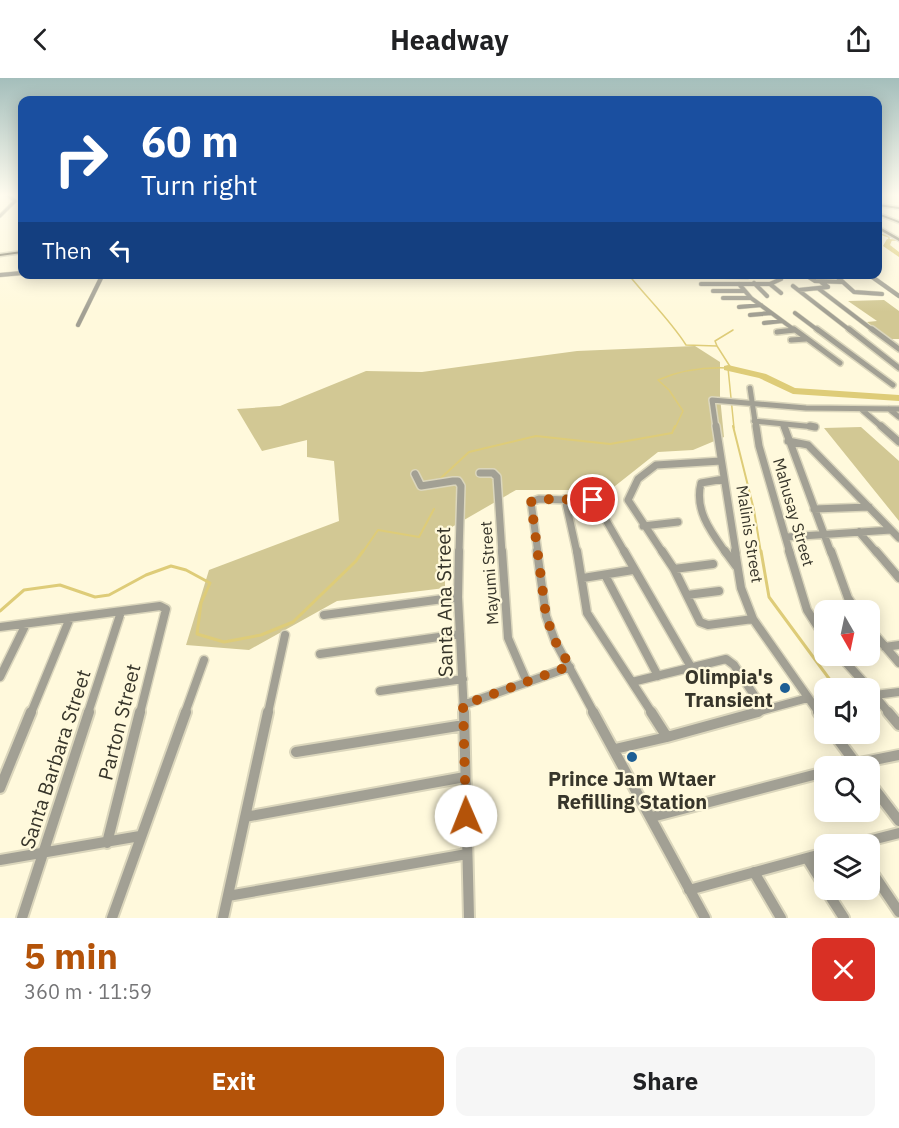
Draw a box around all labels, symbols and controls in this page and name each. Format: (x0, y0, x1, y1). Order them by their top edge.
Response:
text: Headway (390, 22, 509, 57)
icon: back (24, 23, 57, 56)
icon: share (842, 23, 875, 56)
text: 60 m (141, 114, 239, 169)
icon: right (42, 120, 120, 198)
text: Turn right (141, 167, 258, 202)
icon: left (104, 234, 137, 267)
text: Then (42, 236, 92, 265)
street label: Mahusay Street (769, 456, 819, 568)
pin (567, 474, 618, 525)
icon: arrive (576, 483, 609, 516)
street label: Malinis Street (732, 484, 768, 584)
street label: Mayumi Street (475, 520, 503, 626)
street label: Santa Ana Street (429, 527, 459, 677)
north arrow (814, 600, 880, 666)
map controls (814, 600, 880, 900)
street label: Parton Street (91, 661, 147, 783)
place label: Olimpia's Transient (685, 663, 773, 713)
street label: Santa Barbara Street (13, 666, 97, 852)
button: sound (814, 678, 880, 744)
marker: Olimpia's Transient (778, 681, 792, 695)
marker: Prince Jam Wtaer Refilling Station (625, 750, 639, 764)
button: search (814, 756, 880, 822)
place label: Prince Jam Wtaer Refilling Station (548, 765, 716, 815)
position arrow (434, 784, 498, 848)
button: layers (814, 834, 880, 900)
text: 5 min (24, 932, 118, 979)
button: close (812, 938, 875, 1001)
text: 360 m · 11:59 (24, 978, 152, 1005)
button: Exit (24, 1047, 444, 1116)
button: Share (456, 1047, 875, 1116)

